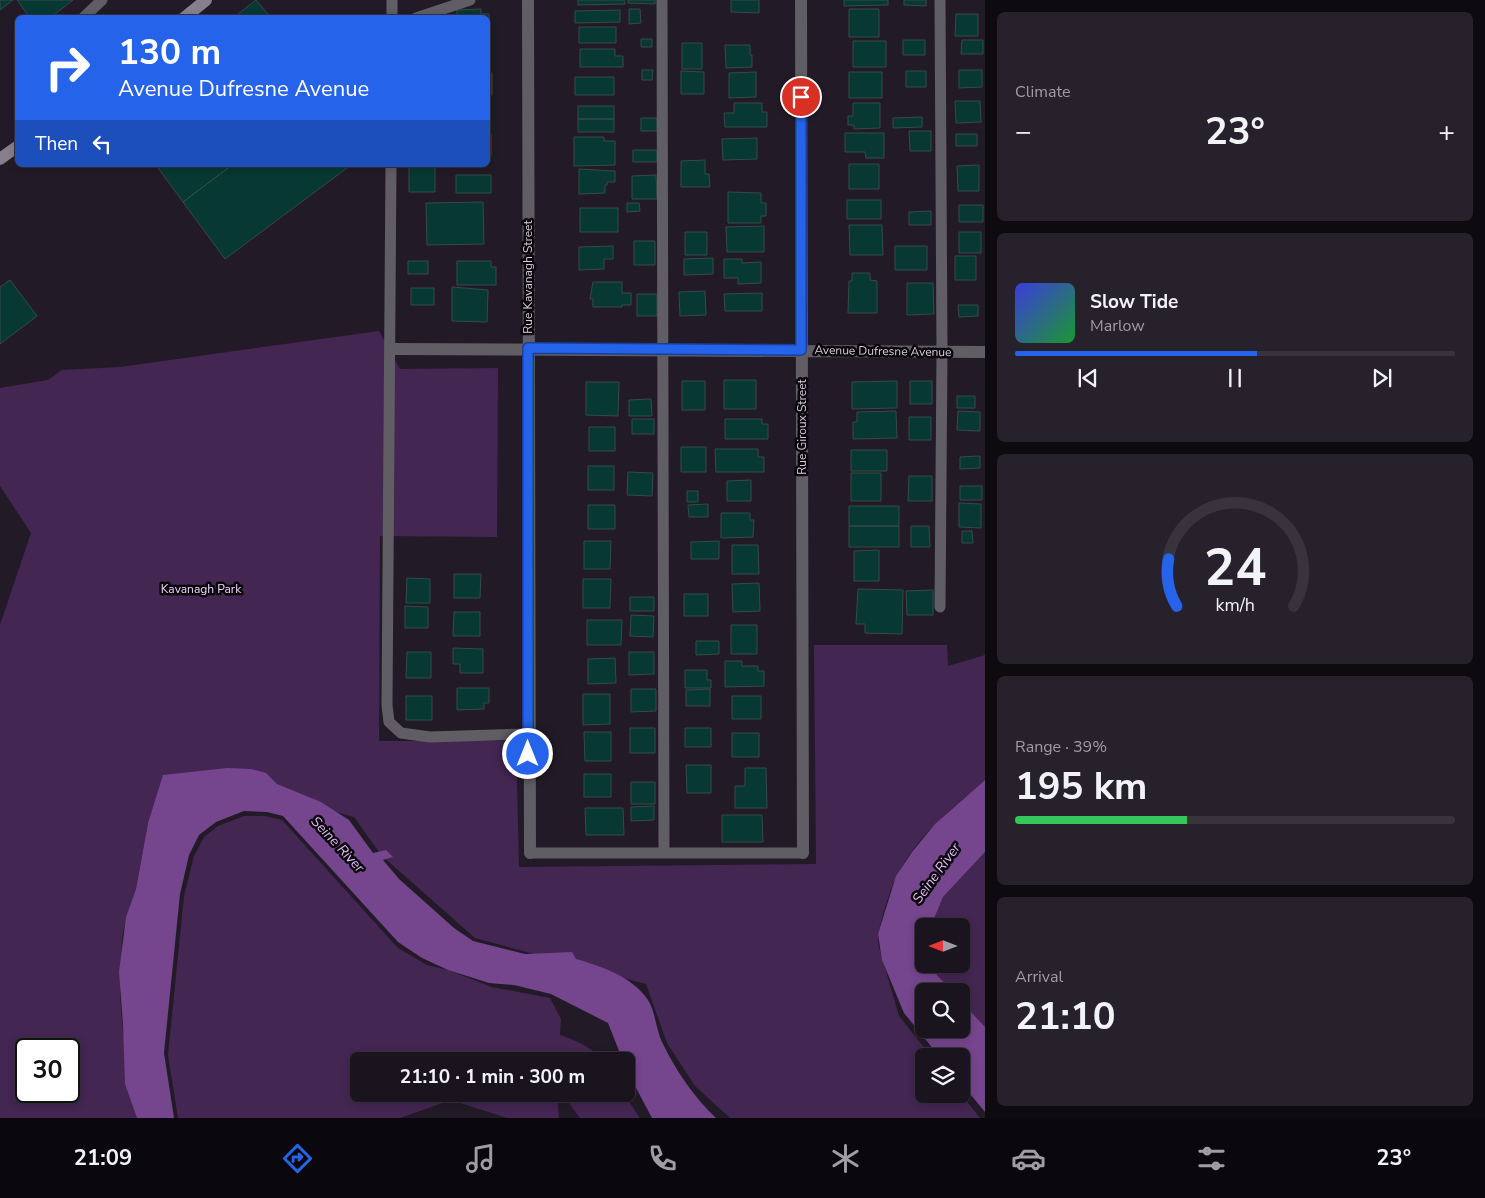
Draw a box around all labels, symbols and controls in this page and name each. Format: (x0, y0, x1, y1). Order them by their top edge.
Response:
text: 130 m (118, 29, 221, 76)
icon: right (35, 35, 100, 100)
text: Avenue Dufresne Avenue (118, 74, 369, 104)
pin (780, 76, 822, 118)
text: Climate (1015, 81, 1070, 103)
icon: arrive (787, 83, 815, 111)
text: 23° (1205, 106, 1265, 157)
text: − (1015, 113, 1032, 151)
text: + (1438, 113, 1455, 151)
icon: left (88, 130, 116, 158)
text: Then (35, 131, 78, 157)
street label: Rue Kavanagh Street (520, 220, 536, 334)
text: Slow Tide (1090, 289, 1178, 315)
text: Marlow (1090, 315, 1145, 337)
street label: Avenue Dufresne Avenue (814, 342, 952, 360)
icon: previous (1074, 364, 1102, 392)
icon: pause (1221, 364, 1249, 392)
icon: next (1368, 364, 1396, 392)
street label: Rue Giroux Street (794, 378, 810, 475)
text: 24 (1204, 532, 1266, 603)
park label: Kavanagh Park (161, 581, 242, 597)
text: km/h (1215, 593, 1255, 617)
position arrow (501, 727, 553, 779)
text: Range · 39% (1015, 736, 1107, 758)
text: 195 km (1015, 761, 1147, 812)
water label: Seine River (307, 812, 369, 877)
water label: Seine River (908, 838, 965, 907)
north arrow (915, 918, 970, 972)
map controls (915, 918, 970, 1103)
text: Arrival (1015, 966, 1063, 988)
button: search (915, 983, 970, 1038)
text: 21:10 (1015, 991, 1116, 1042)
speed limit sign: 30 (15, 1038, 80, 1103)
button: layers (915, 1048, 970, 1103)
text: 21:10 · 1 min · 300 m (400, 1064, 585, 1090)
icon: directions (280, 1141, 315, 1176)
icon: music (463, 1141, 498, 1176)
icon: phone (645, 1141, 680, 1176)
icon: climate (828, 1141, 863, 1176)
icon: car (1011, 1141, 1046, 1176)
icon: filters (1194, 1141, 1229, 1176)
text: 21:09 (74, 1143, 132, 1173)
text: 23° (1376, 1143, 1411, 1173)

